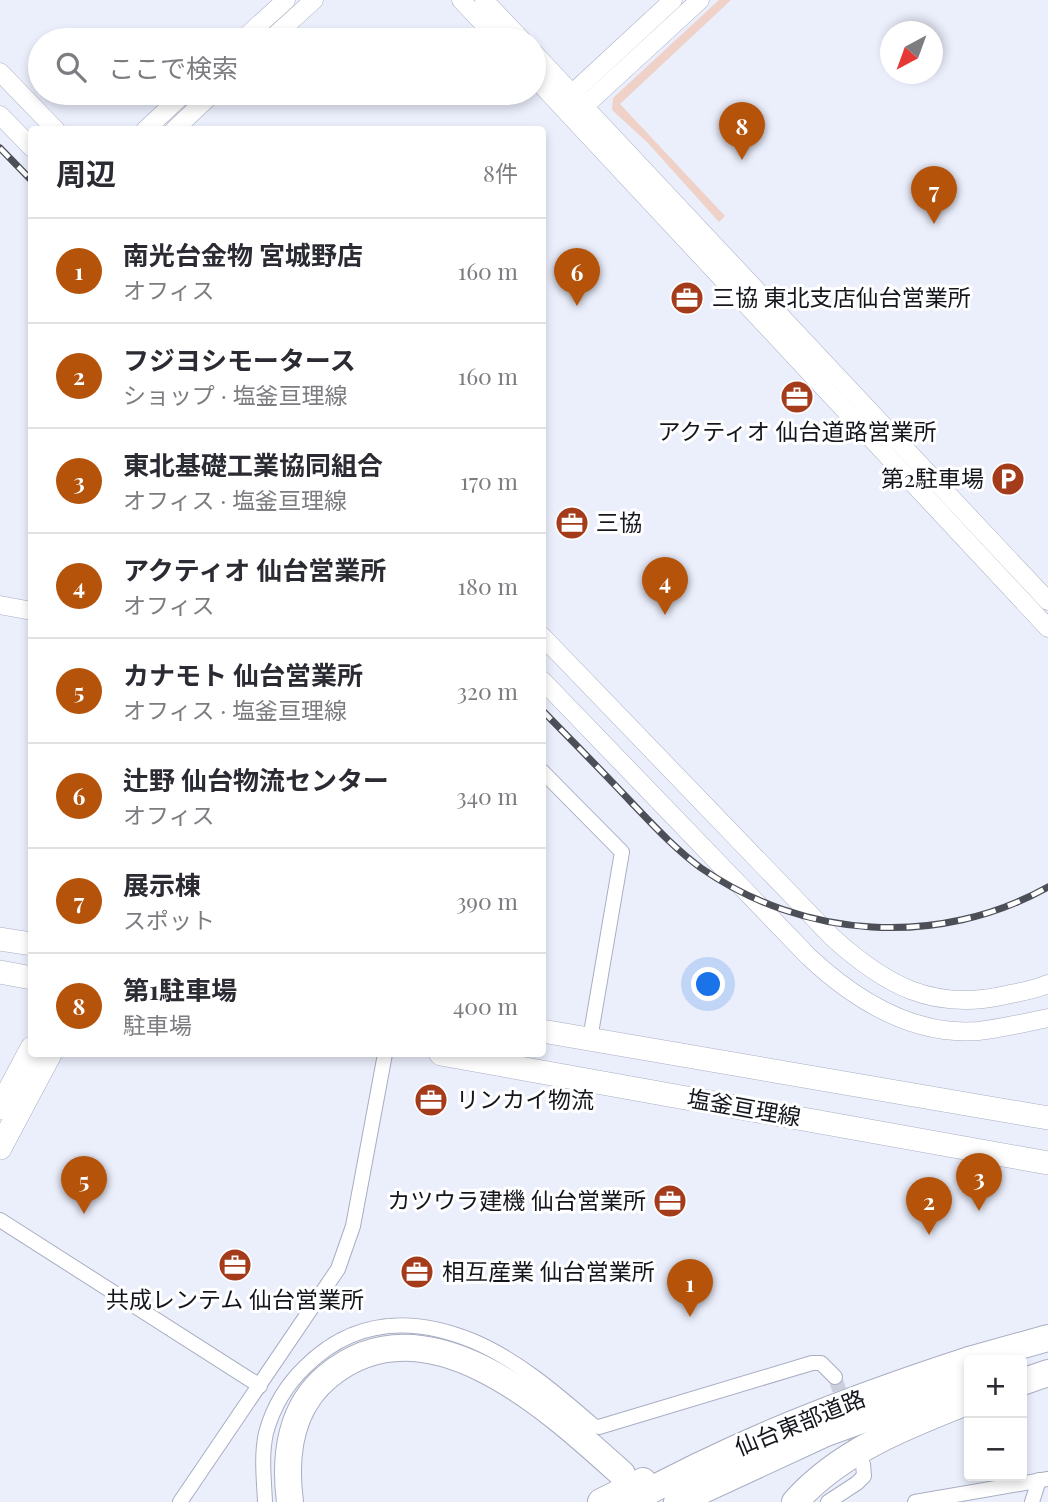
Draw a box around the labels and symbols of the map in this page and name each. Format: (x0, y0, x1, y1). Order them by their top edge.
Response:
north arrow (880, 21, 943, 84)
pin: 8 (719, 102, 765, 160)
pin: 7 (911, 166, 957, 224)
pin: 6 (554, 248, 600, 306)
office icon: 三協 東北支店仙台営業所 (668, 279, 706, 317)
place label: 三協 東北支店仙台営業所 (712, 281, 971, 312)
office icon: アクティオ 仙台道路営業所 (778, 378, 816, 416)
place label: アクティオ 仙台道路営業所 (657, 415, 937, 446)
parking icon: 第2駐車場 (989, 460, 1027, 498)
place label: 第2駐車場 (881, 462, 984, 493)
office icon: 三協 (553, 504, 591, 542)
place label: 三協 (596, 506, 642, 537)
pin: 4 (642, 557, 688, 615)
your location (691, 967, 725, 1001)
office icon: リンカイ物流 (412, 1081, 450, 1119)
street label: 塩釜亘理線 (685, 1081, 804, 1132)
place label: リンカイ物流 (456, 1083, 594, 1114)
pin: 3 (956, 1153, 1002, 1211)
pin: 5 (61, 1156, 107, 1214)
pin: 2 (906, 1177, 952, 1235)
office icon: カツウラ建機 仙台営業所 (651, 1182, 689, 1220)
place label: カツウラ建機 仙台営業所 (387, 1184, 646, 1215)
office icon: 共成レンテム 仙台営業所 (216, 1246, 254, 1284)
office icon: 相互産業 仙台営業所 (398, 1253, 436, 1291)
place label: 相互産業 仙台営業所 (442, 1255, 655, 1286)
pin: 1 (667, 1259, 713, 1317)
place label: 共成レンテム 仙台営業所 (106, 1283, 364, 1314)
street label: 仙台東部道路 (730, 1381, 869, 1462)

